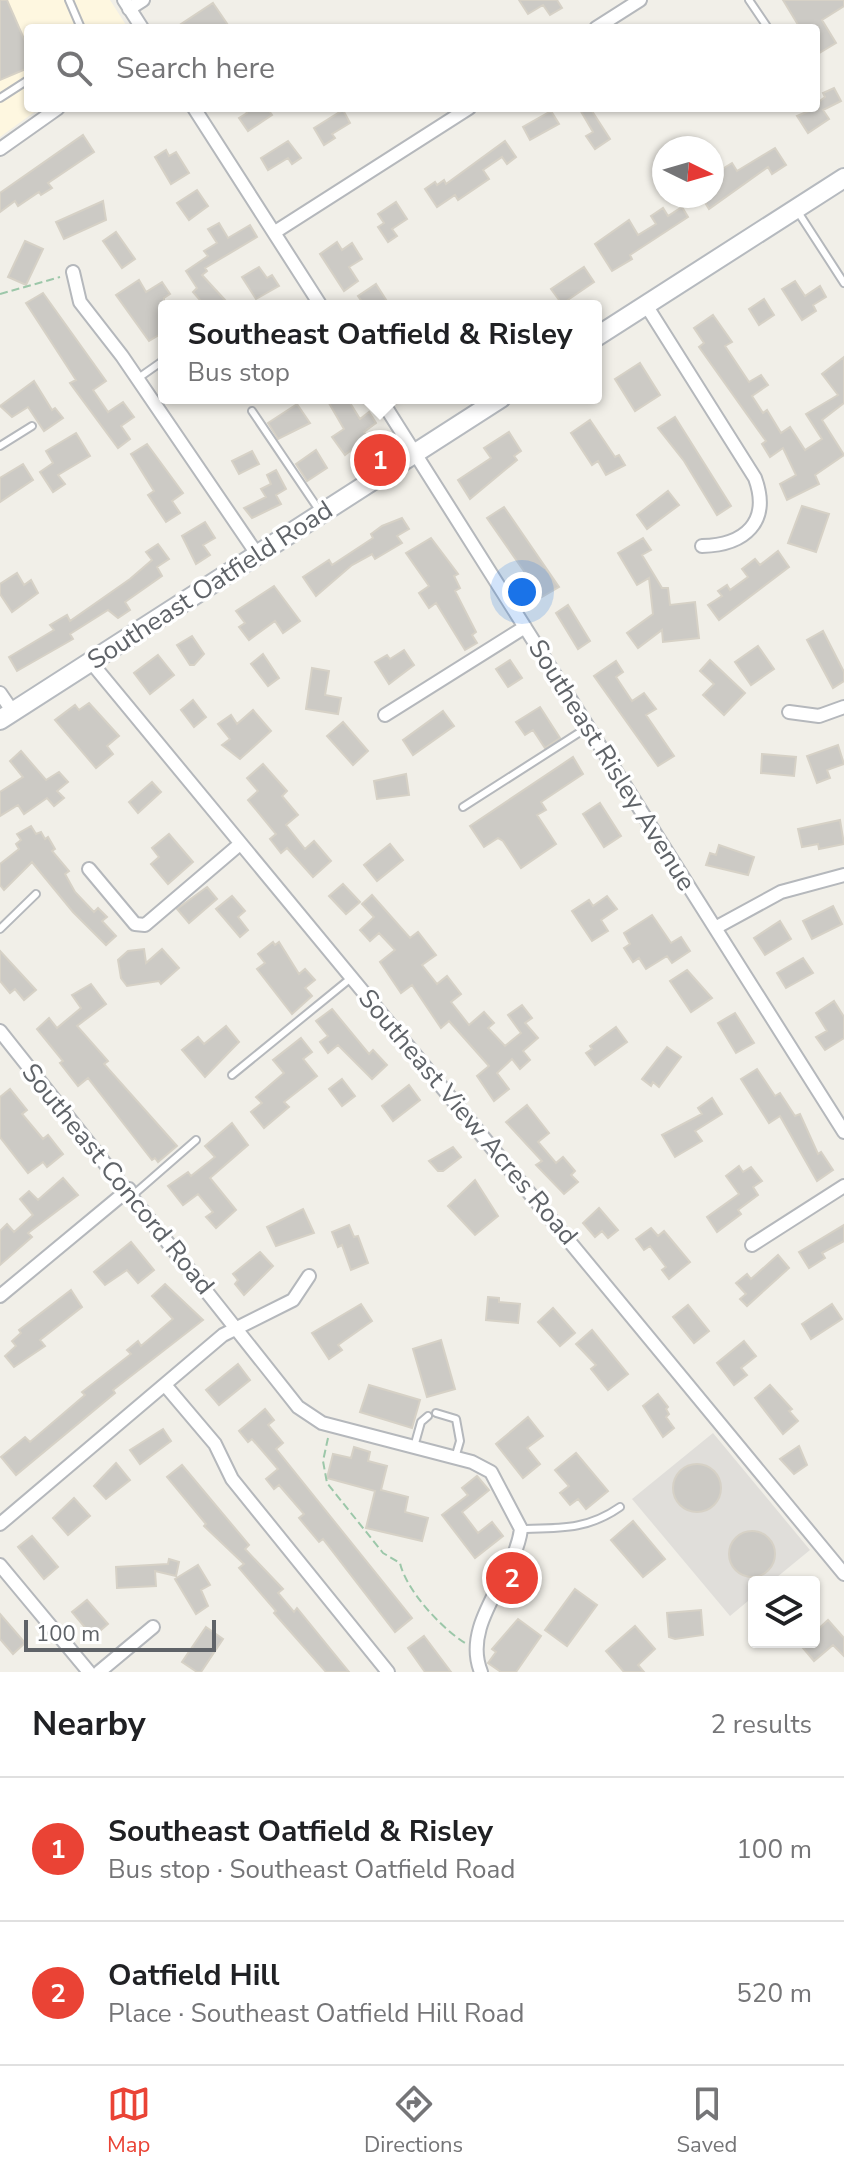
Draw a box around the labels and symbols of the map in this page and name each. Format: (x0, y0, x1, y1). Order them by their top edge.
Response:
north arrow (652, 136, 724, 208)
pin: 1 (354, 430, 406, 490)
street label: Southeast Oatfield Road (81, 492, 339, 678)
your location (502, 572, 542, 612)
street label: Southeast Risley Avenue (520, 633, 704, 897)
street label: Southeast View Acres Road (350, 982, 586, 1252)
street label: Southeast Concord Road (14, 1056, 222, 1302)
pin: 2 (486, 1548, 538, 1608)
scale bar (24, 1616, 216, 1652)

